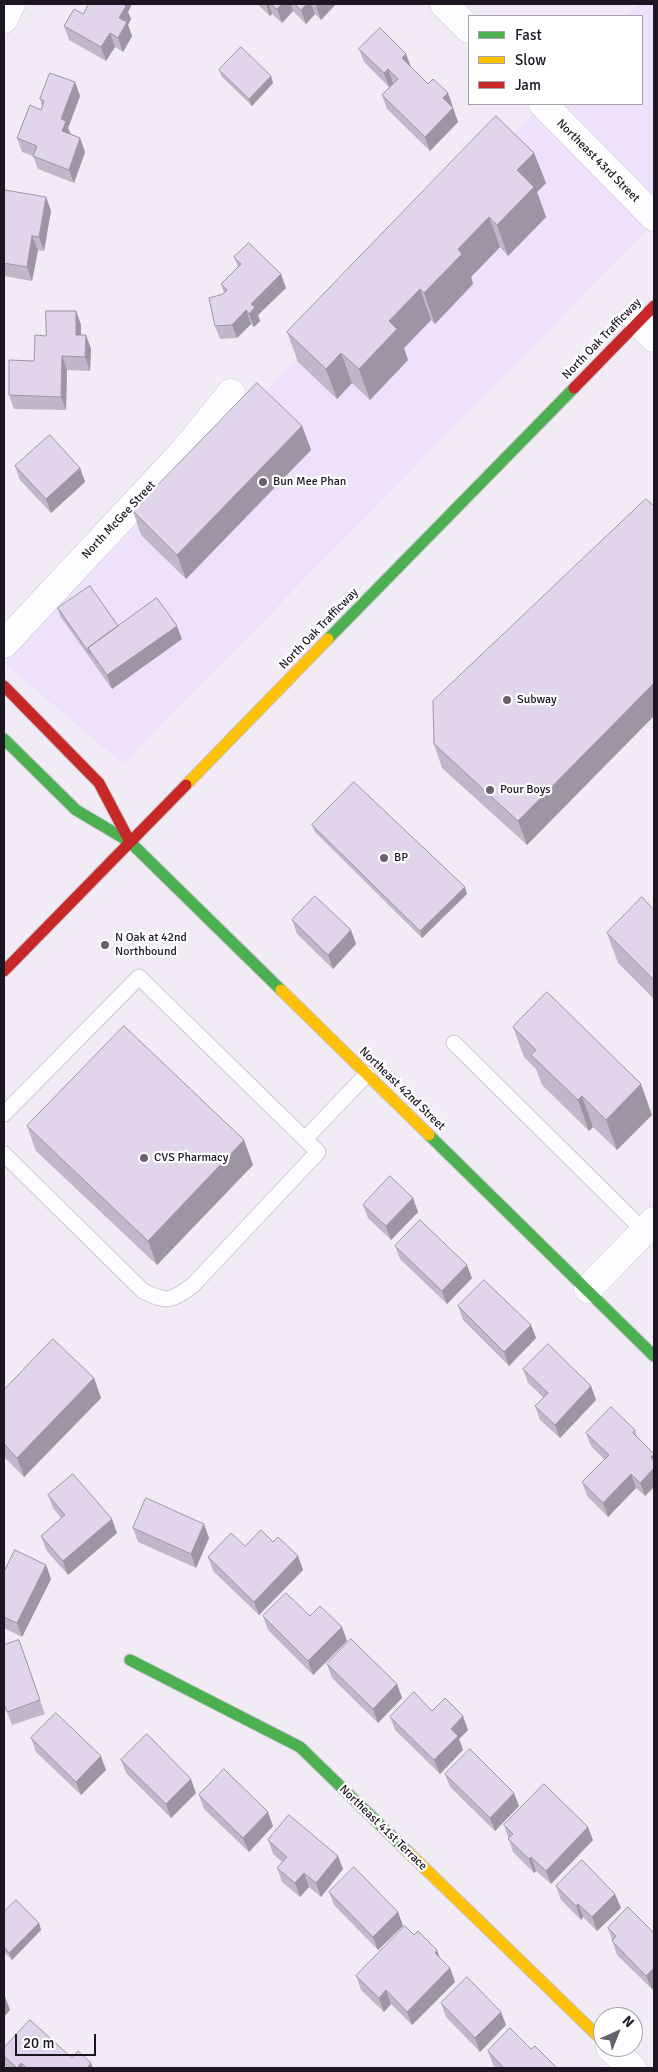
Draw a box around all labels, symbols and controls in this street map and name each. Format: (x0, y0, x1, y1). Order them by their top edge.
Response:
legend (468, 15, 643, 105)
text: Fast (515, 26, 542, 44)
text: Slow (515, 51, 546, 69)
text: Jam (515, 76, 541, 94)
street label: Northeast 43rd Street (553, 116, 643, 206)
street label: North Oak Trafficway (560, 295, 644, 383)
place label: Bun Mee Phan (273, 475, 346, 489)
marker: Bun Mee Phan (257, 476, 269, 488)
street label: North McGee Street (79, 478, 159, 562)
street label: North Oak Trafficway (277, 585, 361, 673)
place label: Subway (517, 693, 557, 707)
marker: Subway (501, 694, 513, 706)
place label: Pour Boys (500, 783, 551, 797)
marker: Pour Boys (484, 784, 496, 796)
place label: BP (394, 851, 408, 865)
marker: BP (378, 852, 390, 864)
place label: N Oak at 42nd Northbound (115, 931, 187, 959)
marker: N Oak at 42nd Northbound (99, 939, 111, 951)
street label: Northeast 42nd Street (356, 1044, 448, 1134)
place label: CVS Pharmacy (154, 1151, 228, 1165)
marker: CVS Pharmacy (138, 1152, 150, 1164)
street label: Northeast 41st Terrace (336, 1782, 430, 1874)
north arrow (593, 2007, 643, 2057)
text: N (619, 2012, 637, 2031)
scale bar (18, 2024, 99, 2056)
text: 20 m (23, 2034, 54, 2052)

